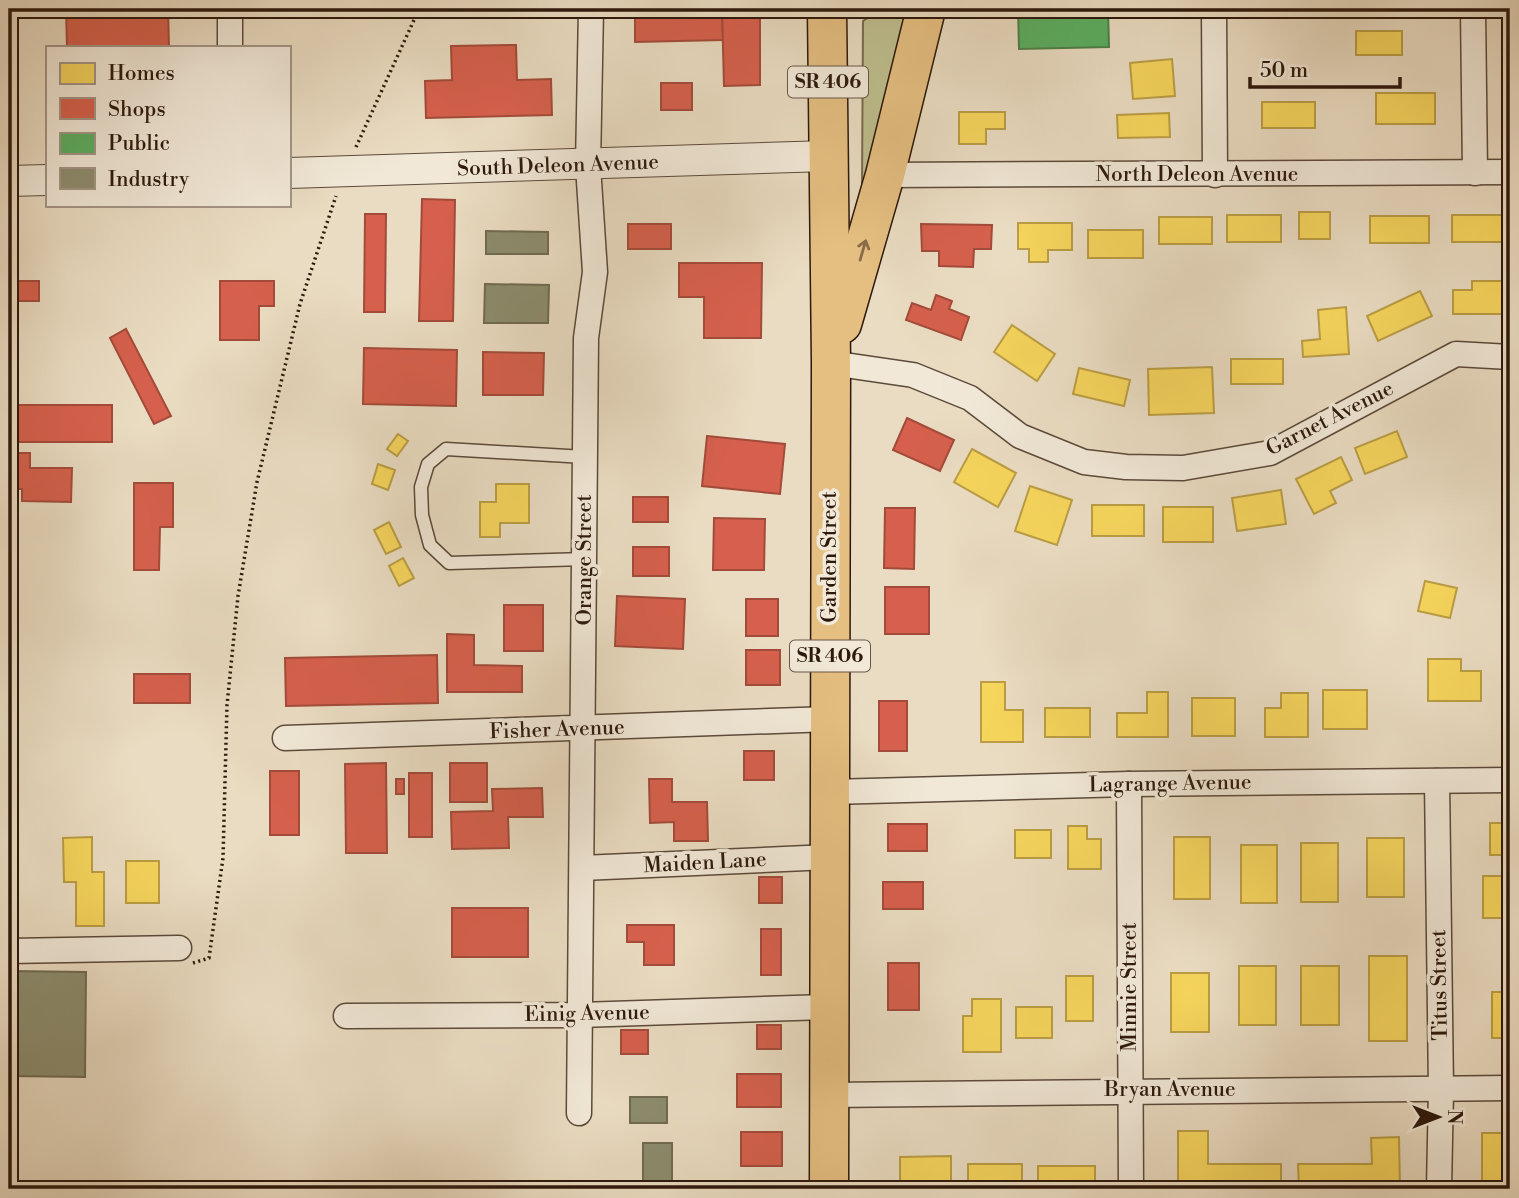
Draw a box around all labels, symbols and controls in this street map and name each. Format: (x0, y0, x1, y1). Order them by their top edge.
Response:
legend (46, 46, 290, 206)
scale bar (1250, 46, 1400, 90)
text: 50 m (1260, 58, 1308, 84)
text: Homes (108, 61, 175, 87)
road number: SR 406 (788, 66, 868, 97)
text: Shops (108, 97, 166, 123)
text: Public (108, 131, 170, 157)
street label: South Deleon Avenue (457, 149, 659, 183)
street label: North Deleon Avenue (1096, 162, 1298, 188)
text: Industry (108, 167, 190, 193)
one-way arrow (858, 240, 871, 262)
street label: Garnet Avenue (1262, 376, 1398, 462)
street label: Garden Street (817, 491, 843, 623)
street label: Orange Street (572, 494, 598, 626)
road number: SR 406 (790, 640, 870, 671)
street label: Fisher Avenue (489, 715, 625, 745)
street label: Lagrange Avenue (1088, 770, 1252, 798)
street label: Maiden Lane (643, 847, 767, 879)
street label: Minnie Street (1117, 922, 1143, 1052)
street label: Titus Street (1426, 929, 1454, 1041)
street label: Einig Avenue (524, 1000, 650, 1028)
street label: Bryan Avenue (1103, 1077, 1236, 1103)
north arrow (1404, 1082, 1474, 1152)
text: N (1442, 1109, 1466, 1125)

